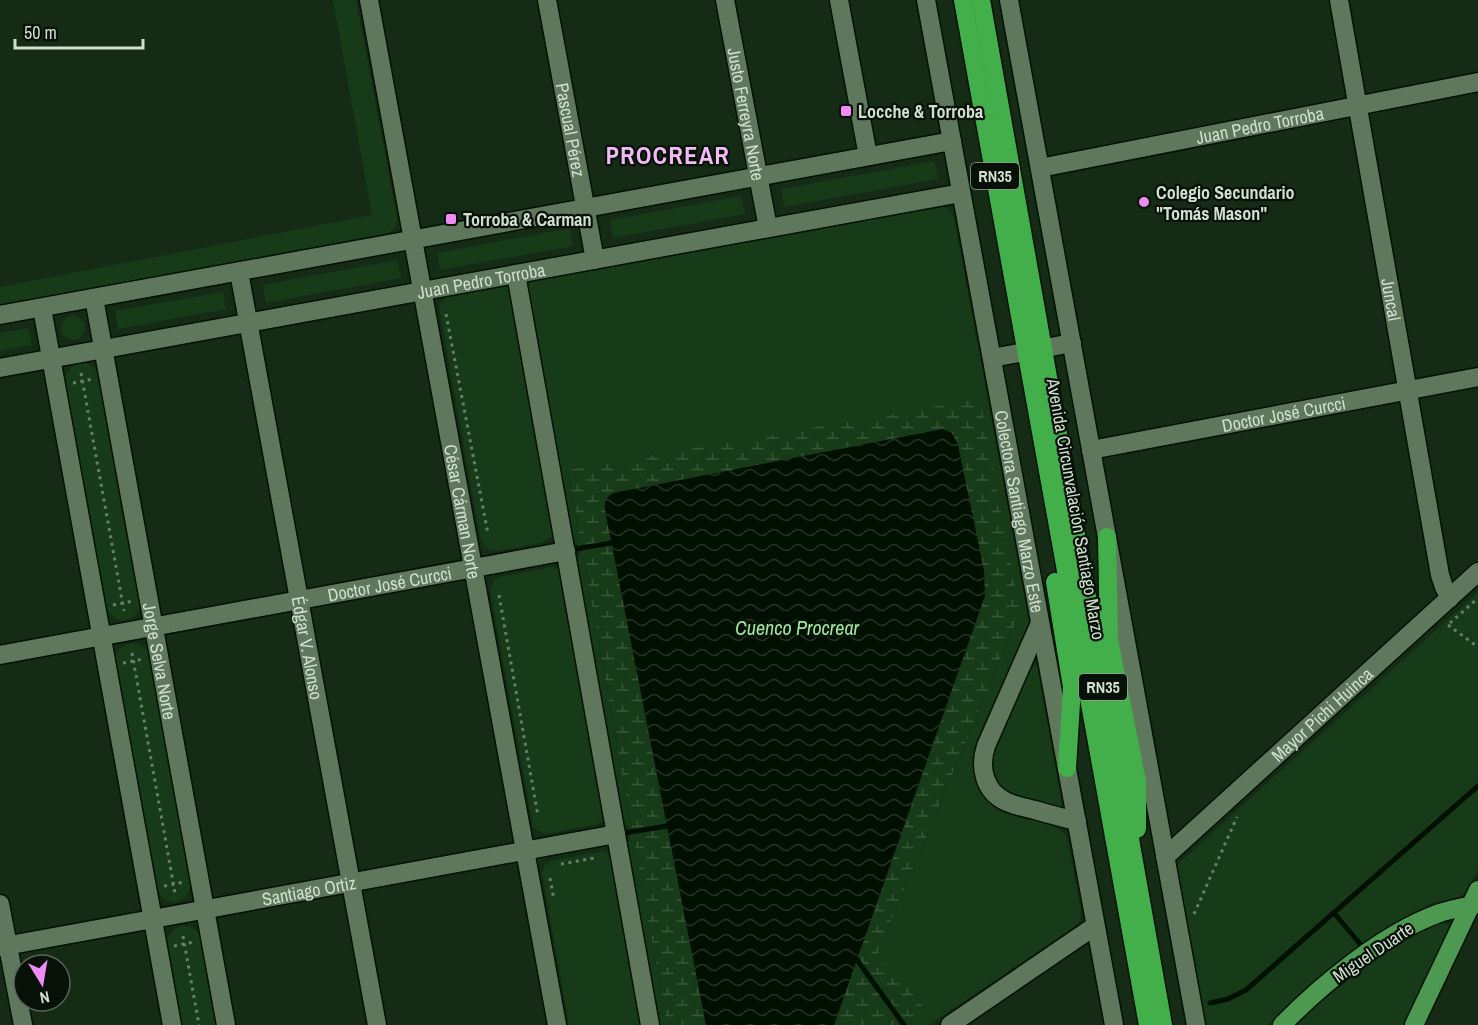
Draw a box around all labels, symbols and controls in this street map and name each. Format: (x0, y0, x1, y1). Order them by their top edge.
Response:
scale bar (15, 12, 142, 50)
text: 50 m (24, 20, 57, 45)
street label: Justo Ferreyra Norte (722, 45, 771, 183)
street label: Pascual Pérez (550, 81, 592, 179)
place label: Locche & Torroba (858, 99, 984, 124)
street label: Juan Pedro Torroba (1194, 100, 1326, 150)
marker: Locche & Torroba (839, 104, 853, 118)
district label: PROCREAR (606, 139, 730, 171)
road number: RN35 (971, 163, 1019, 189)
place label: Colegio Secundario "Tomás Mason" (1156, 180, 1295, 226)
marker: Colegio Secundario "Tomás Mason" (1137, 195, 1151, 209)
place label: Torroba & Carman (463, 207, 592, 232)
marker: Torroba & Carman (444, 212, 458, 226)
street label: Juan Pedro Torroba (415, 256, 547, 304)
street label: Juncal (1376, 276, 1408, 323)
street label: Avenida Circunvalación Santiago Marzo (1041, 375, 1111, 642)
street label: Doctor José Curcci (1220, 390, 1348, 438)
street label: Colectora Santiago Marzo Este (989, 408, 1051, 615)
street label: César Cárman Norte (438, 442, 487, 581)
street label: Doctor José Curcci (325, 560, 454, 607)
street label: Édgar V. Alonso (286, 594, 330, 701)
street label: Jorge Selva Norte (137, 601, 183, 721)
water label: Cuenco Procrear (735, 614, 860, 641)
street label: Mayor Pichi Huinca (1265, 661, 1378, 767)
road number: RN35 (1079, 674, 1127, 700)
street label: Santiago Ortiz (260, 869, 358, 911)
street label: Miguel Duarte (1328, 916, 1418, 988)
north arrow (12, 953, 72, 1013)
text: N (38, 986, 52, 1009)

